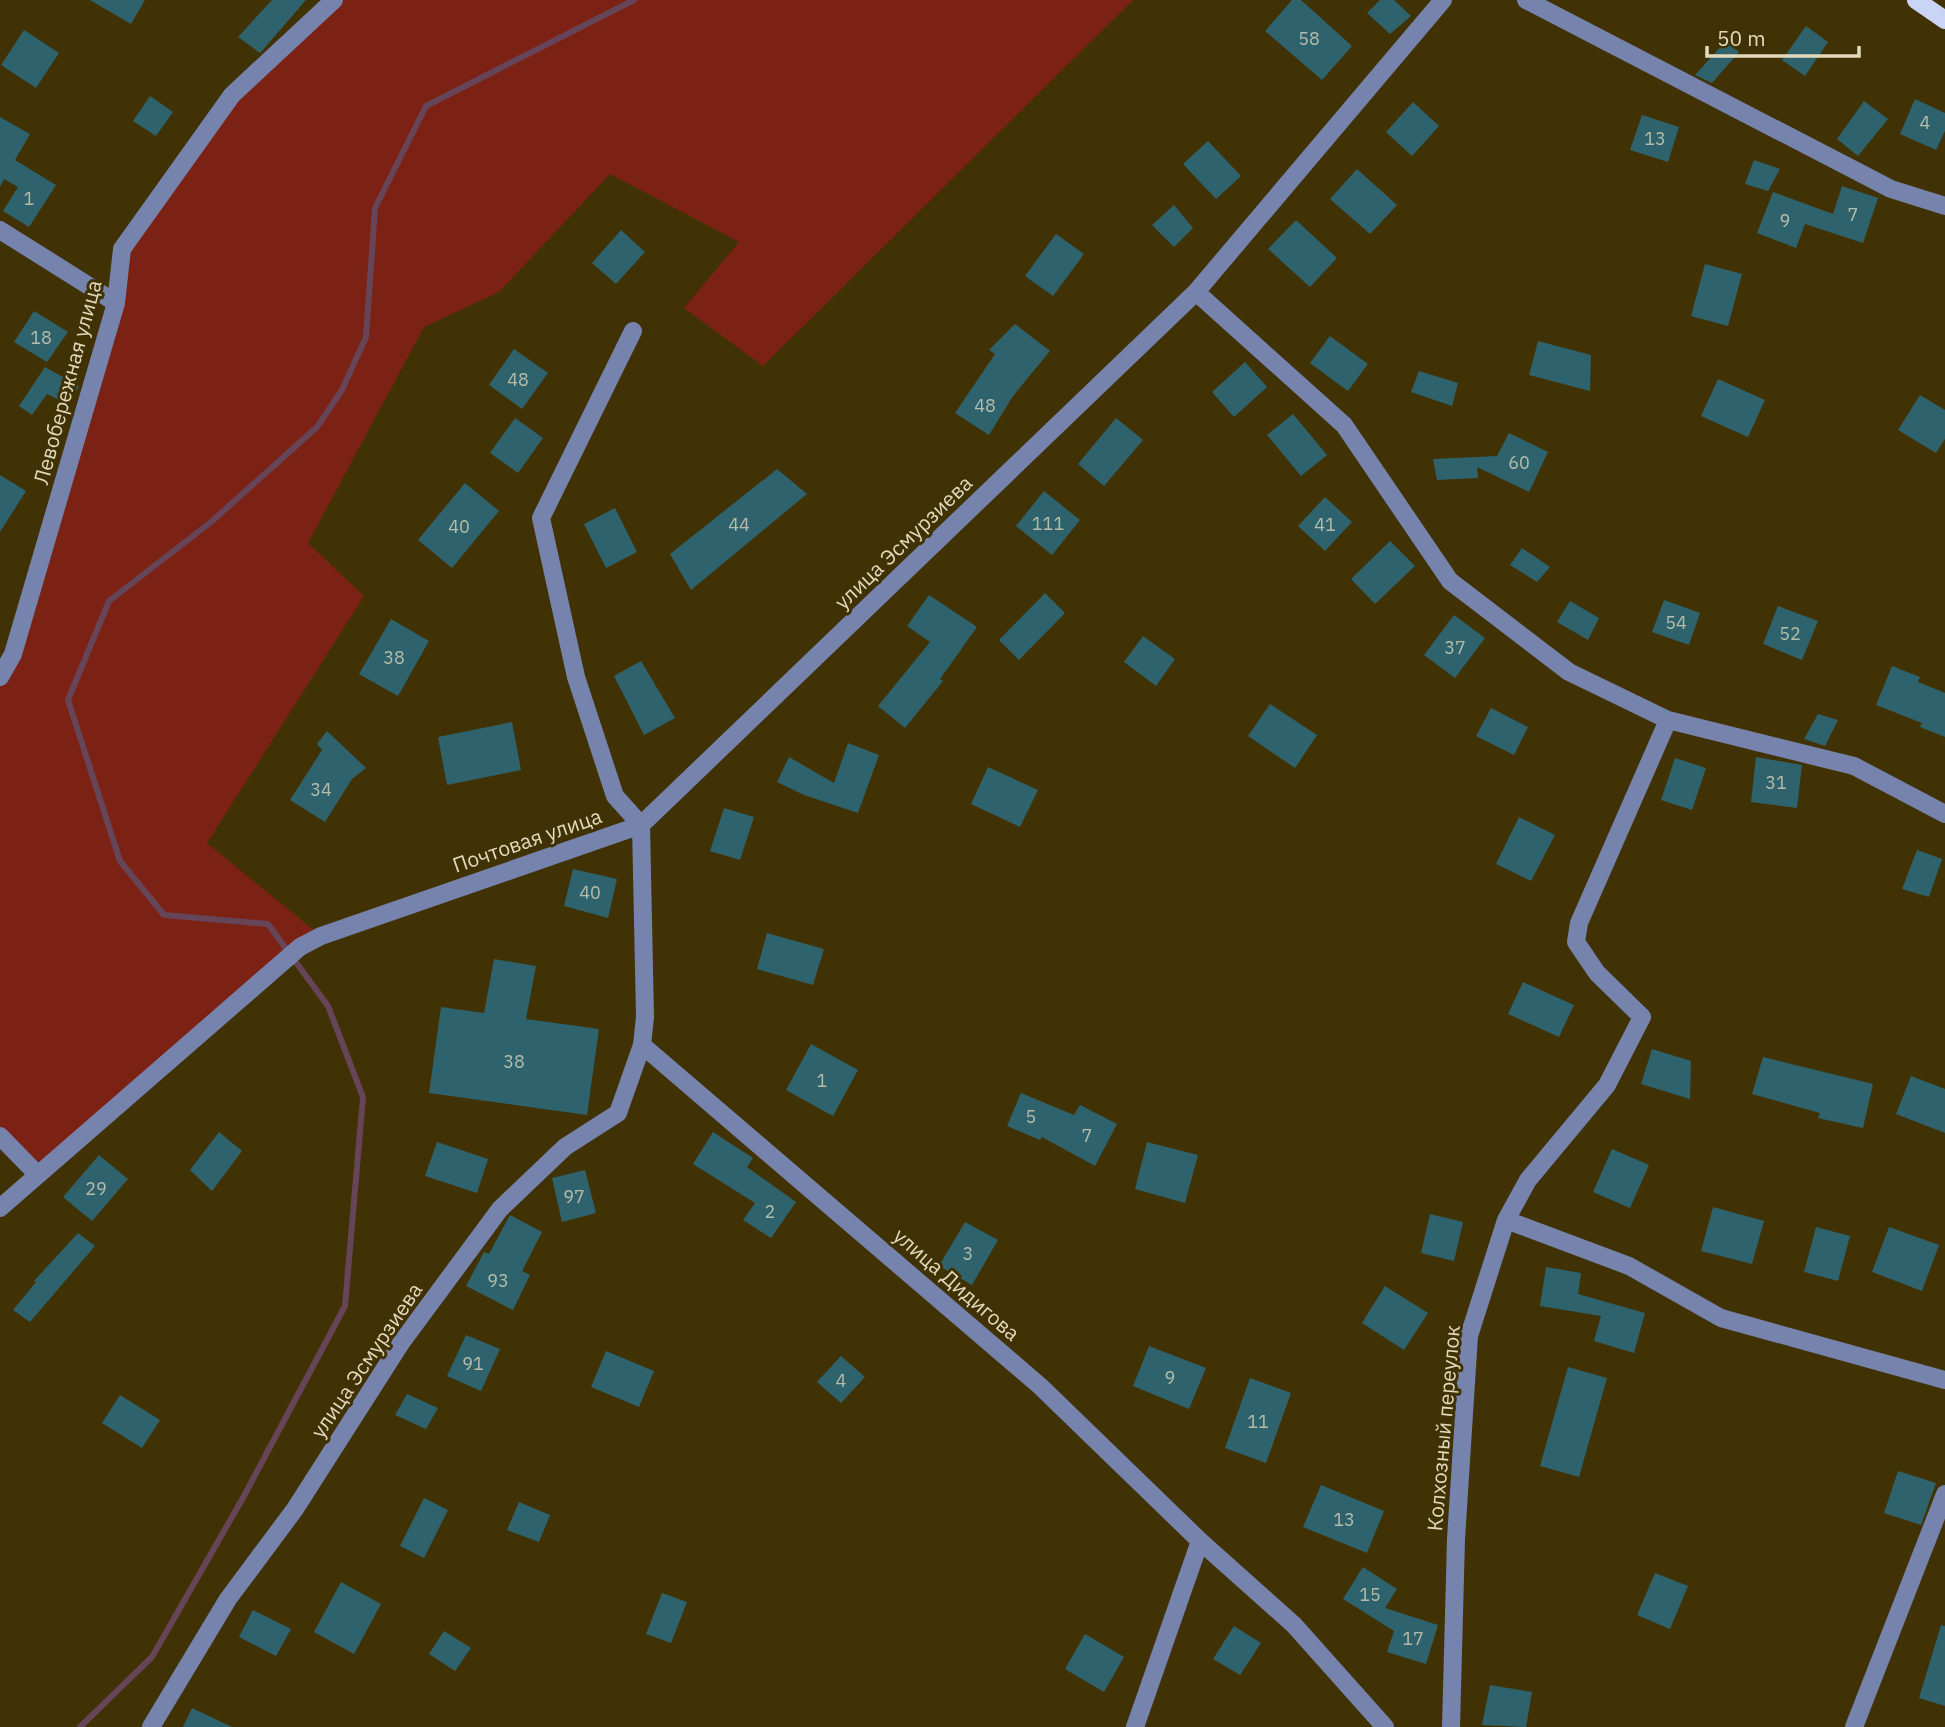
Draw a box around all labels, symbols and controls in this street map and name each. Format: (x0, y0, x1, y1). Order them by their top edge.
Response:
scale bar (1707, 14, 1859, 58)
text: 50 m (1717, 24, 1766, 52)
house number: 58 (1298, 27, 1320, 50)
house number: 4 (1920, 111, 1931, 134)
house number: 13 (1644, 127, 1666, 150)
house number: 1 (24, 187, 34, 210)
house number: 7 (1848, 203, 1858, 226)
house number: 9 (1780, 209, 1790, 232)
street label: Левобережная улица (26, 277, 108, 487)
house number: 18 (30, 326, 52, 349)
house number: 48 (507, 368, 529, 391)
house number: 48 (974, 394, 996, 417)
house number: 60 (1508, 451, 1530, 474)
street label: улица Эсмурзиева (828, 469, 978, 615)
house number: 111 (1032, 512, 1064, 535)
house number: 44 (728, 513, 750, 536)
house number: 41 (1314, 513, 1336, 536)
house number: 40 (448, 515, 470, 538)
house number: 54 (1665, 611, 1687, 634)
house number: 52 (1779, 622, 1801, 645)
house number: 37 (1444, 636, 1466, 659)
house number: 38 (383, 646, 405, 669)
house number: 31 (1765, 771, 1787, 794)
house number: 34 (310, 778, 332, 801)
street label: Почтовая улица (449, 801, 605, 879)
house number: 40 (579, 881, 601, 904)
house number: 38 (503, 1050, 525, 1073)
house number: 1 (817, 1069, 827, 1092)
house number: 5 (1026, 1105, 1036, 1128)
house number: 7 (1082, 1124, 1092, 1147)
house number: 29 (85, 1177, 107, 1200)
house number: 97 (563, 1185, 585, 1208)
house number: 2 (765, 1200, 775, 1223)
street label: улица Дидигова (888, 1221, 1026, 1347)
house number: 3 (963, 1242, 973, 1265)
house number: 93 (487, 1269, 509, 1292)
street label: улица Эсмурзиева (304, 1277, 428, 1443)
street label: Колхозный переулок (1420, 1324, 1466, 1532)
house number: 91 (462, 1352, 484, 1375)
house number: 9 (1165, 1366, 1175, 1389)
house number: 4 (836, 1369, 847, 1392)
house number: 11 (1247, 1410, 1269, 1433)
house number: 13 (1333, 1508, 1355, 1531)
house number: 15 (1359, 1583, 1381, 1606)
house number: 17 (1402, 1627, 1424, 1650)

